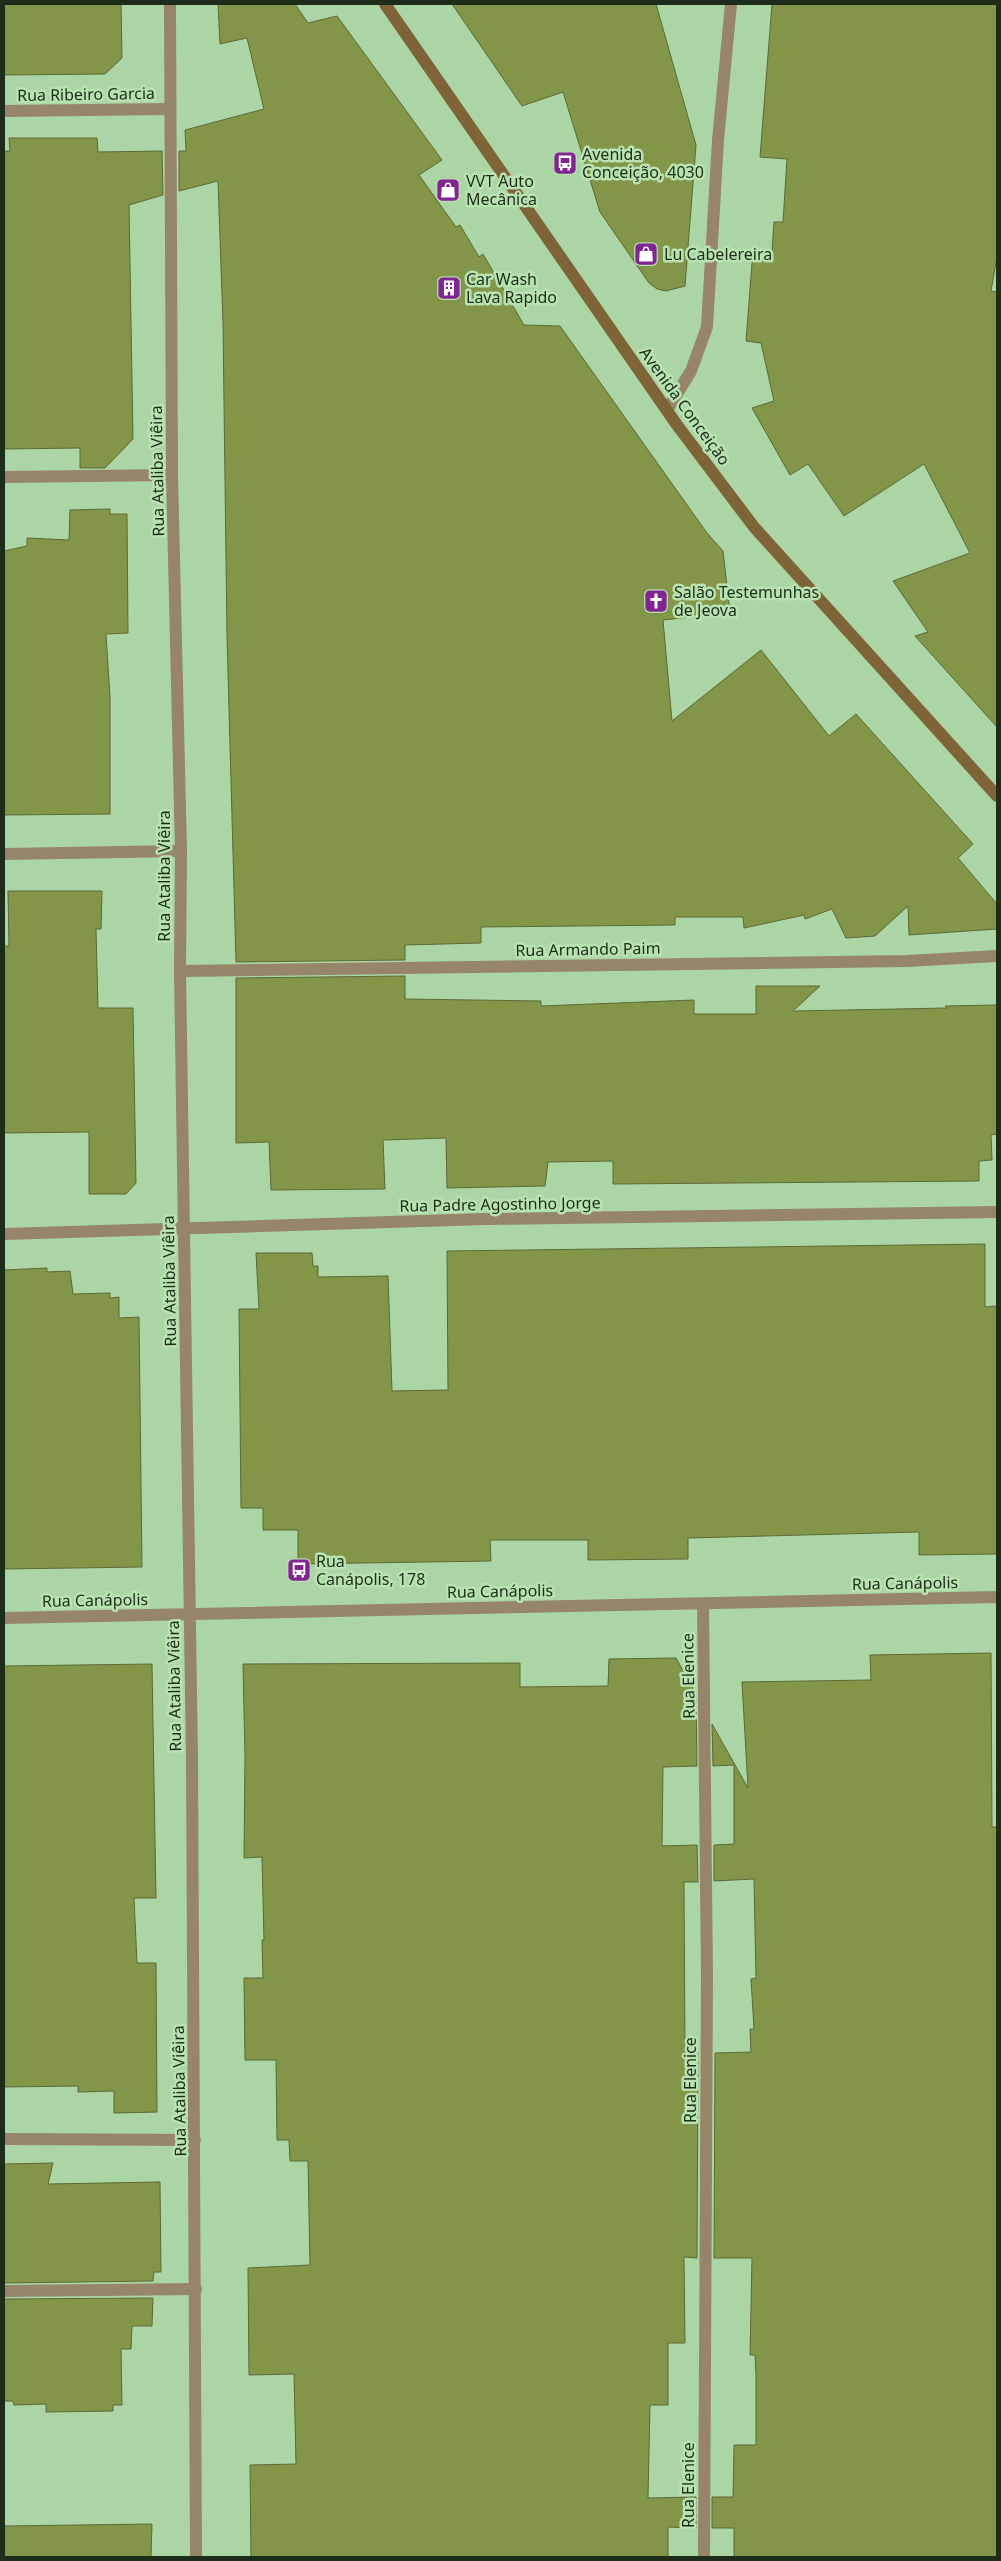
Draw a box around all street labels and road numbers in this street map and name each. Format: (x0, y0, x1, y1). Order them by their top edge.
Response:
street label: Rua Ribeiro Garcia (17, 82, 155, 106)
street label: Avenida Conceição (635, 342, 735, 470)
street label: Rua Ataliba Viêira (145, 405, 169, 537)
street label: Rua Ataliba Viêira (153, 810, 175, 942)
street label: Rua Armando Paim (515, 937, 661, 961)
street label: Rua Padre Agostinho Jorge (399, 1191, 601, 1217)
street label: Rua Ataliba Viêira (157, 1215, 181, 1347)
street label: Rua Canápolis (852, 1571, 958, 1595)
street label: Rua Canápolis (447, 1579, 553, 1603)
street label: Rua Canápolis (42, 1588, 148, 1612)
street label: Rua Ataliba Viêira (162, 1620, 186, 1752)
street label: Rua Elenice (676, 1633, 700, 1719)
street label: Rua Ataliba Viêira (167, 2025, 191, 2157)
street label: Rua Elenice (679, 2037, 701, 2123)
street label: Rua Elenice (677, 2442, 699, 2528)

